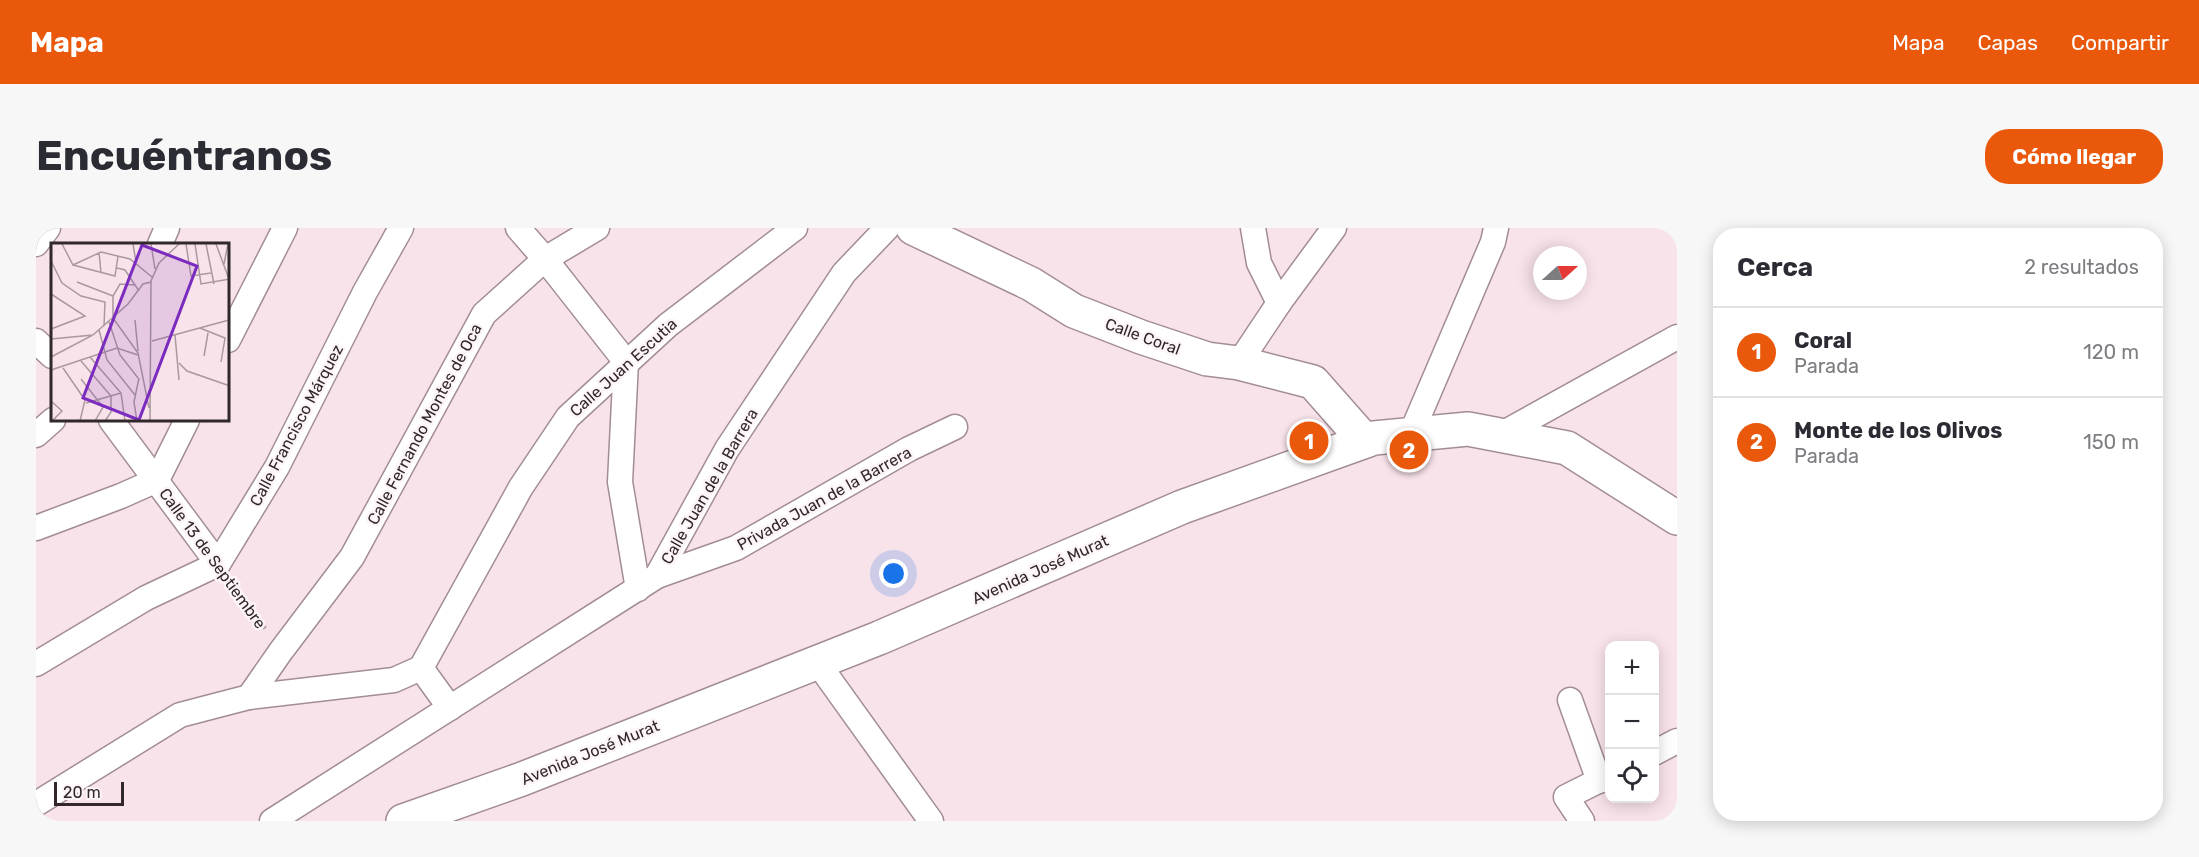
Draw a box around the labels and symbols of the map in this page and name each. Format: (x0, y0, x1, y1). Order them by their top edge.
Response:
inset map (51, 243, 230, 422)
north arrow (1533, 246, 1587, 300)
street label: Calle Juan Escutia (566, 314, 681, 420)
street label: Calle Coral (1103, 314, 1183, 359)
street label: Calle Fernando Montes de Oca (363, 321, 486, 528)
street label: Calle Francisco Márquez (246, 341, 347, 509)
street label: Calle Juan de la Barrera (657, 405, 762, 567)
pin: 1 (1290, 418, 1328, 464)
pin: 2 (1390, 428, 1428, 472)
street label: Privada Juan de la Barrera (734, 443, 915, 554)
street label: Calle 13 de Septiembre (155, 484, 270, 632)
street label: Avenida José Murat (969, 531, 1111, 608)
your location (879, 559, 908, 588)
street label: Avenida José Murat (518, 716, 662, 789)
scale bar (54, 779, 124, 806)

